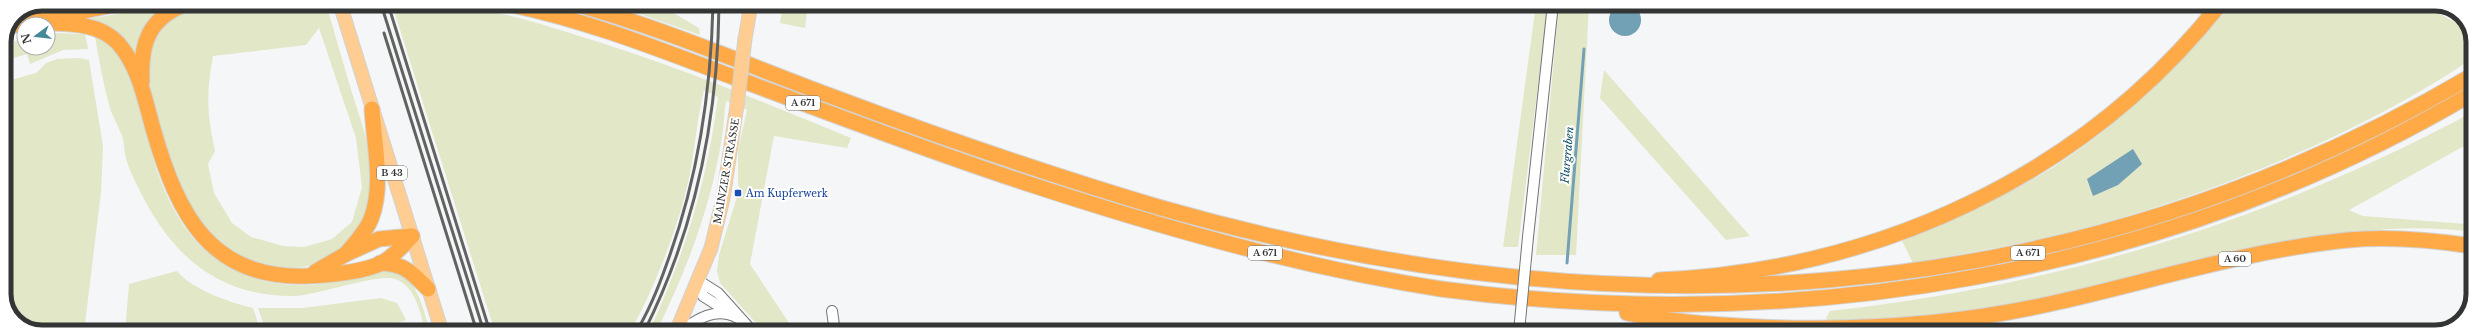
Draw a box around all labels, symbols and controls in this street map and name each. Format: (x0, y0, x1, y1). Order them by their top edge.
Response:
north arrow (16, 16, 56, 56)
text: N (18, 31, 34, 45)
road number: A 671 (786, 96, 820, 110)
street label: MAINZER STRASSE (711, 117, 742, 225)
water label: Flurgraben (1557, 126, 1576, 185)
road number: B 43 (377, 166, 407, 180)
place label: Am Kupferwerk (745, 187, 829, 200)
marker: Am Kupferwerk (733, 188, 743, 198)
road number: A 671 (1248, 246, 1282, 260)
road number: A 671 (2011, 246, 2045, 260)
road number: A 60 (2219, 252, 2251, 266)

